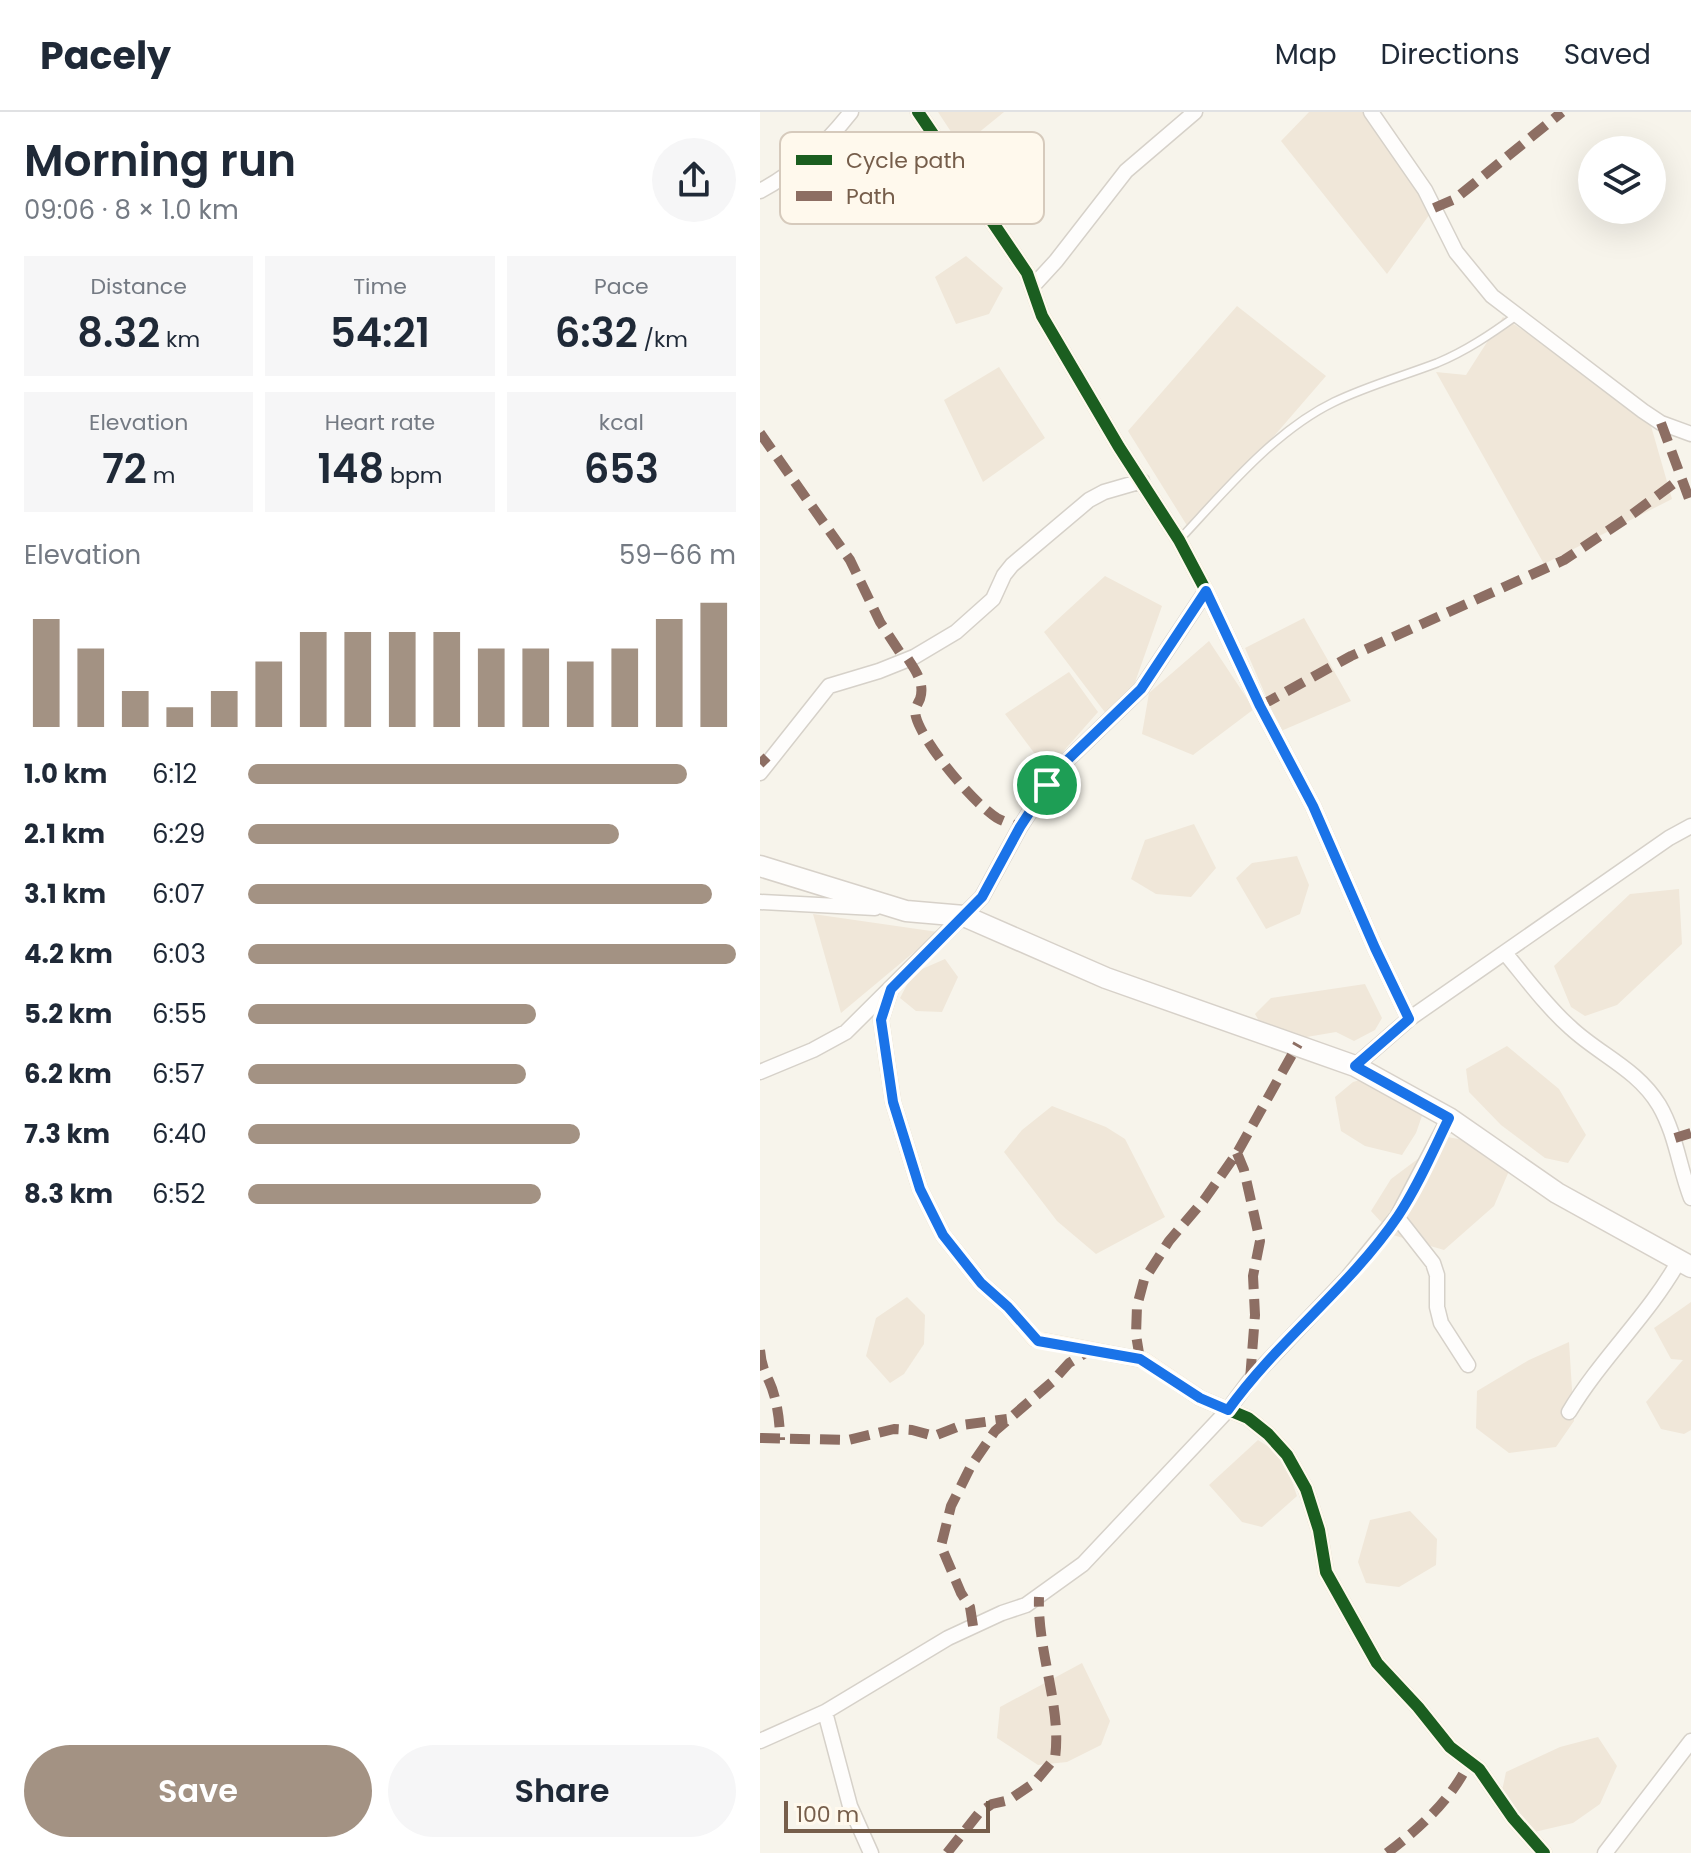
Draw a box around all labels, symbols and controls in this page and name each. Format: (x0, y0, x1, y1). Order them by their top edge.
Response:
text: Pacely (40, 29, 171, 82)
text: Map (1275, 35, 1337, 74)
text: Directions (1381, 35, 1520, 74)
text: Saved (1564, 35, 1651, 74)
text: Morning run (24, 130, 296, 191)
legend (780, 132, 1044, 224)
map controls (1578, 136, 1666, 224)
button: layers (1578, 136, 1666, 224)
button: share (652, 138, 736, 222)
text: Cycle path (846, 145, 965, 176)
text: Path (846, 181, 896, 212)
text: 09:06 · 8 × 1.0 km (24, 192, 239, 228)
text: Distance (90, 271, 187, 302)
text: Time (353, 271, 407, 302)
text: Pace (594, 271, 649, 302)
text: 8.32 (77, 305, 160, 361)
text: 54:21 (330, 305, 430, 361)
text: 6:32 (555, 305, 638, 361)
text: km (160, 324, 200, 355)
text: /km (638, 324, 688, 355)
text: Elevation (89, 407, 188, 438)
text: Heart rate (325, 407, 435, 438)
text: kcal (599, 407, 644, 438)
text: 72 (102, 441, 147, 497)
text: 148 (318, 441, 384, 497)
text: 653 (584, 441, 659, 497)
text: m (147, 460, 175, 491)
text: bpm (384, 460, 442, 491)
text: Elevation (24, 537, 141, 573)
text: 59–66 m (619, 537, 736, 573)
pin (1013, 751, 1081, 819)
text: 1.0 km (24, 756, 107, 792)
text: 6:12 (152, 756, 197, 792)
icon: arrive (1025, 763, 1069, 807)
text: 2.1 km (24, 816, 105, 852)
text: 6:29 (152, 816, 205, 852)
text: 3.1 km (24, 876, 106, 912)
text: 6:07 (152, 876, 205, 912)
text: 4.2 km (24, 936, 113, 972)
text: 6:03 (152, 936, 206, 972)
text: 5.2 km (24, 996, 112, 1032)
text: 6:55 (152, 996, 207, 1032)
text: 6.2 km (24, 1056, 112, 1092)
text: 6:57 (152, 1056, 205, 1092)
text: 7.3 km (24, 1116, 110, 1152)
text: 6:40 (152, 1116, 207, 1152)
text: 8.3 km (24, 1176, 113, 1212)
text: 6:52 (152, 1176, 205, 1212)
button: Save (24, 1745, 372, 1837)
button: Share (388, 1745, 736, 1837)
scale bar (784, 1797, 990, 1833)
text: 100 m (796, 1799, 859, 1830)

